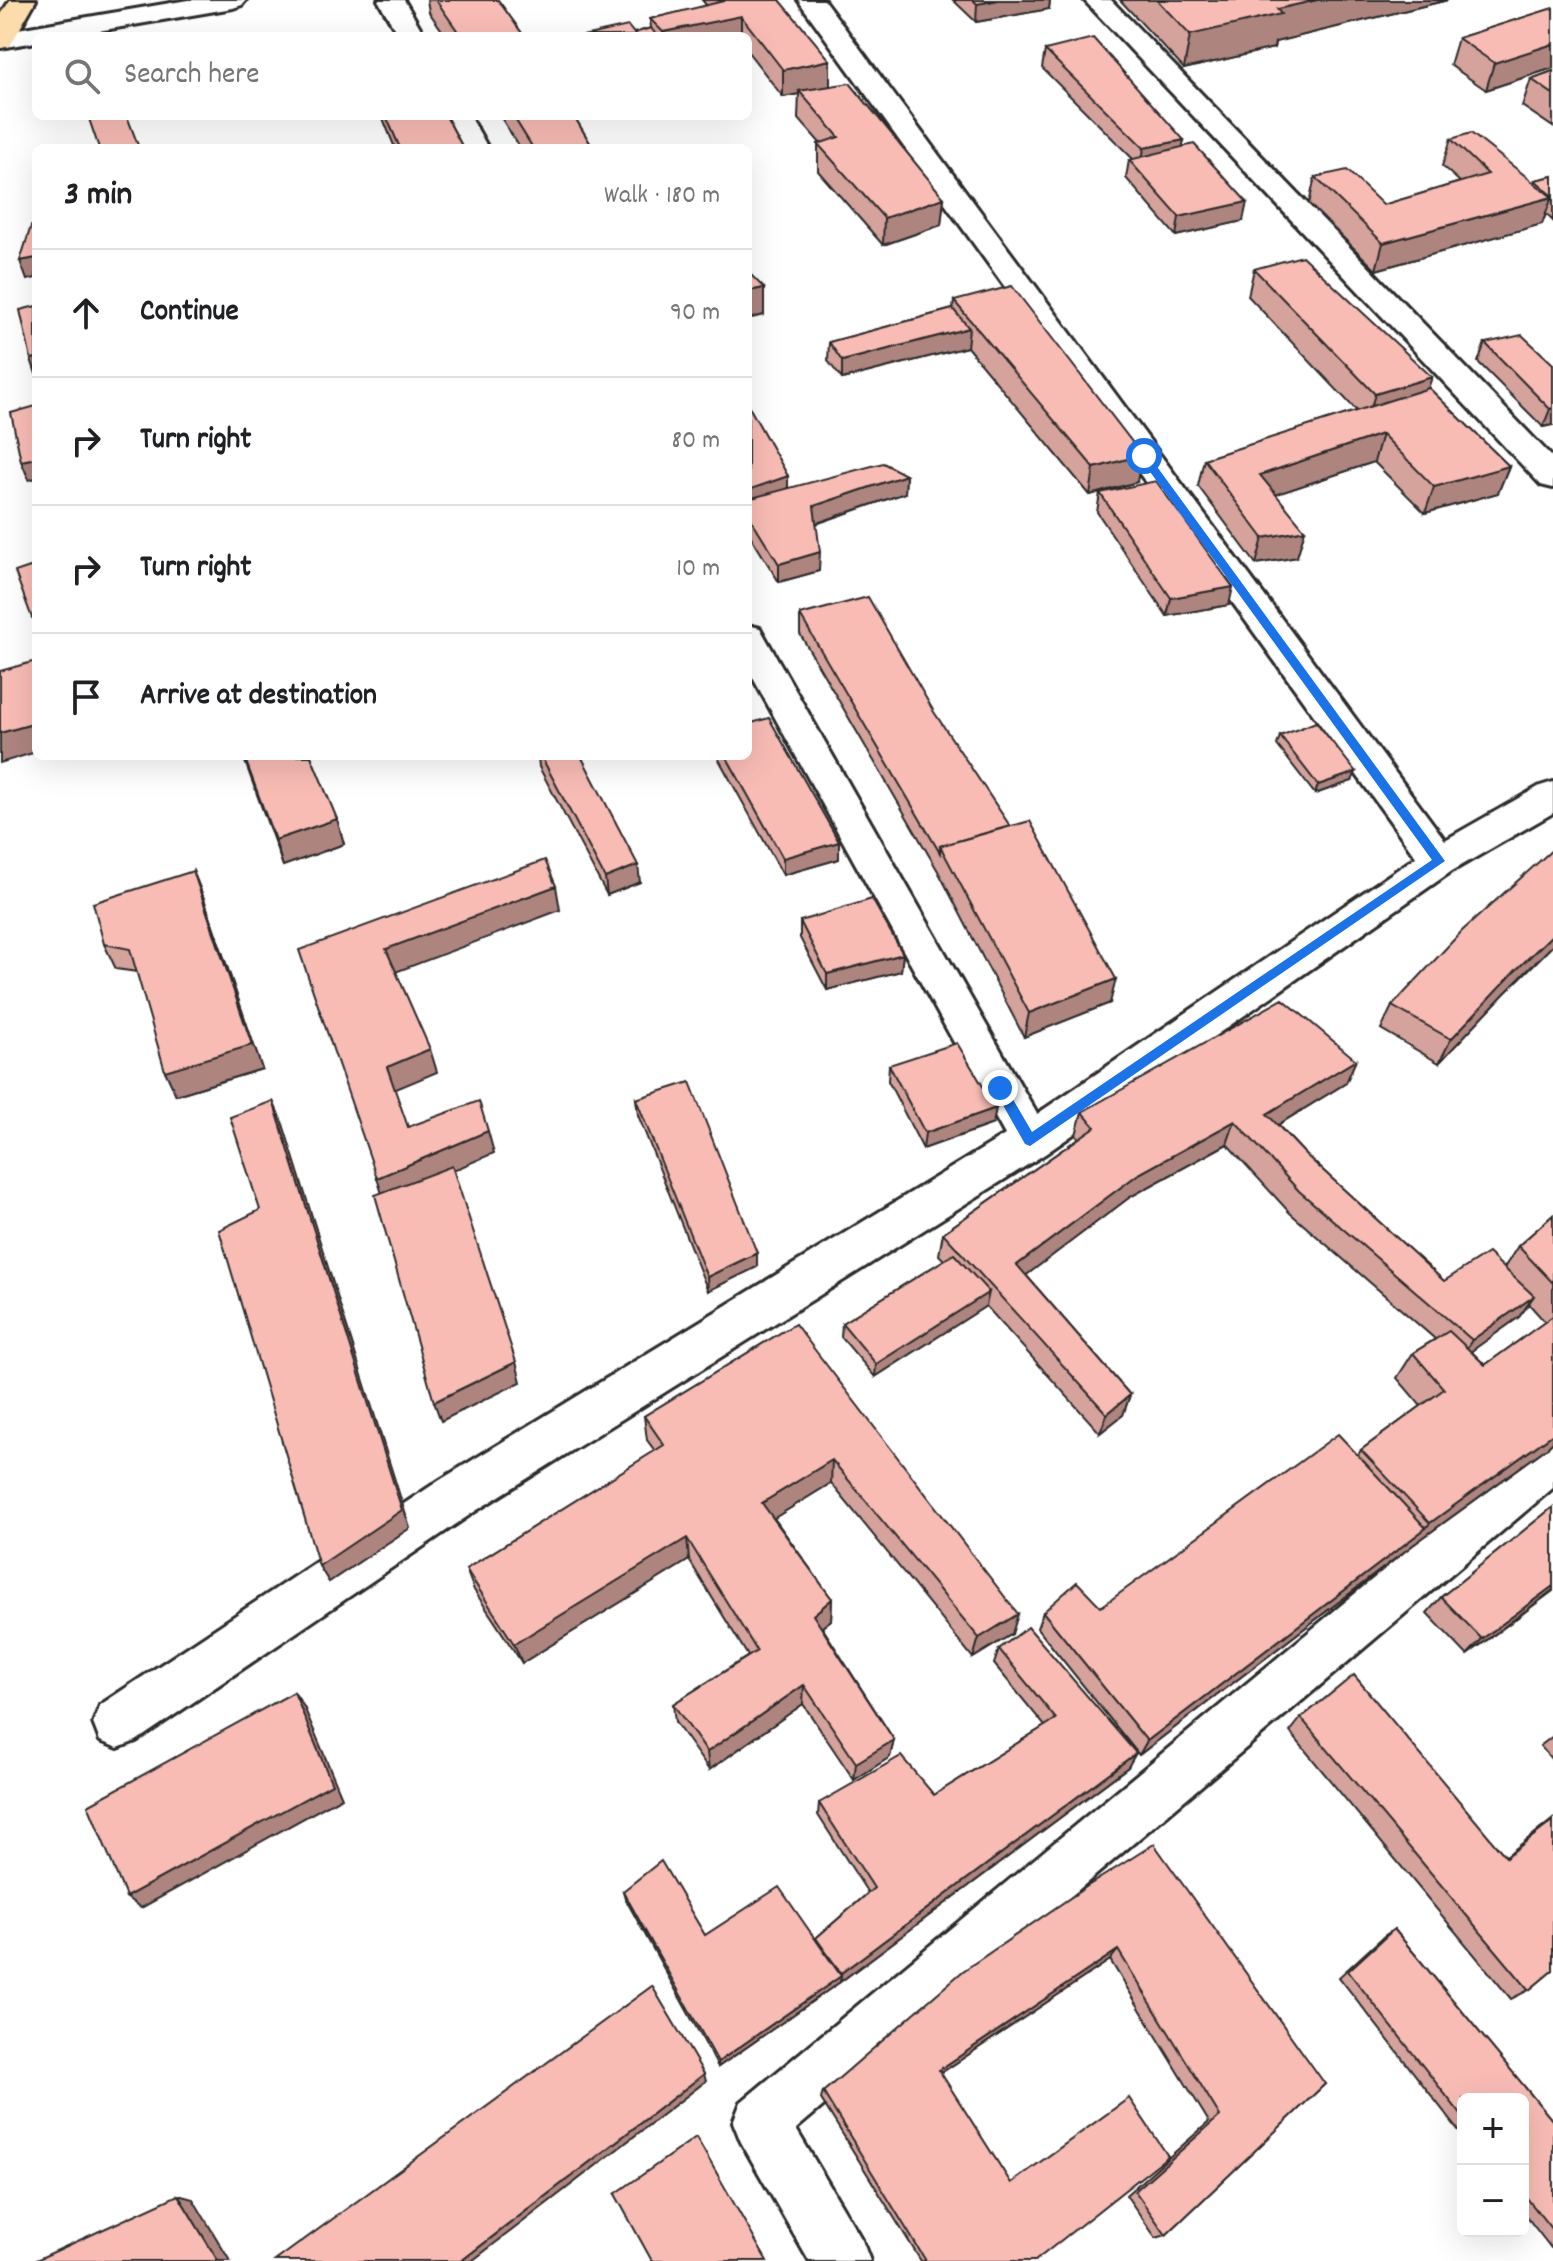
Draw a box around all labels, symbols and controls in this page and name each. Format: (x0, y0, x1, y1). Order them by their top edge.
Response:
search box (32, 32, 752, 120)
icon: search (60, 54, 104, 98)
text: Search here (124, 55, 260, 98)
text: 3 min (64, 172, 132, 221)
text: Walk · 180 m (604, 178, 720, 215)
icon: ahead (64, 291, 108, 335)
text: Continue (140, 292, 239, 335)
text: 90 m (670, 295, 720, 332)
icon: right (64, 419, 108, 463)
text: Turn right (140, 420, 251, 463)
text: 80 m (672, 423, 720, 460)
route start (1126, 438, 1162, 474)
icon: right (64, 547, 108, 591)
text: Turn right (140, 548, 251, 591)
text: 10 m (676, 551, 720, 588)
icon: arrive (64, 675, 108, 719)
text: Arrive at destination (140, 676, 377, 719)
route end (982, 1070, 1018, 1106)
map controls (1457, 2093, 1529, 2237)
button: + (1457, 2093, 1529, 2165)
button: − (1457, 2165, 1529, 2237)

